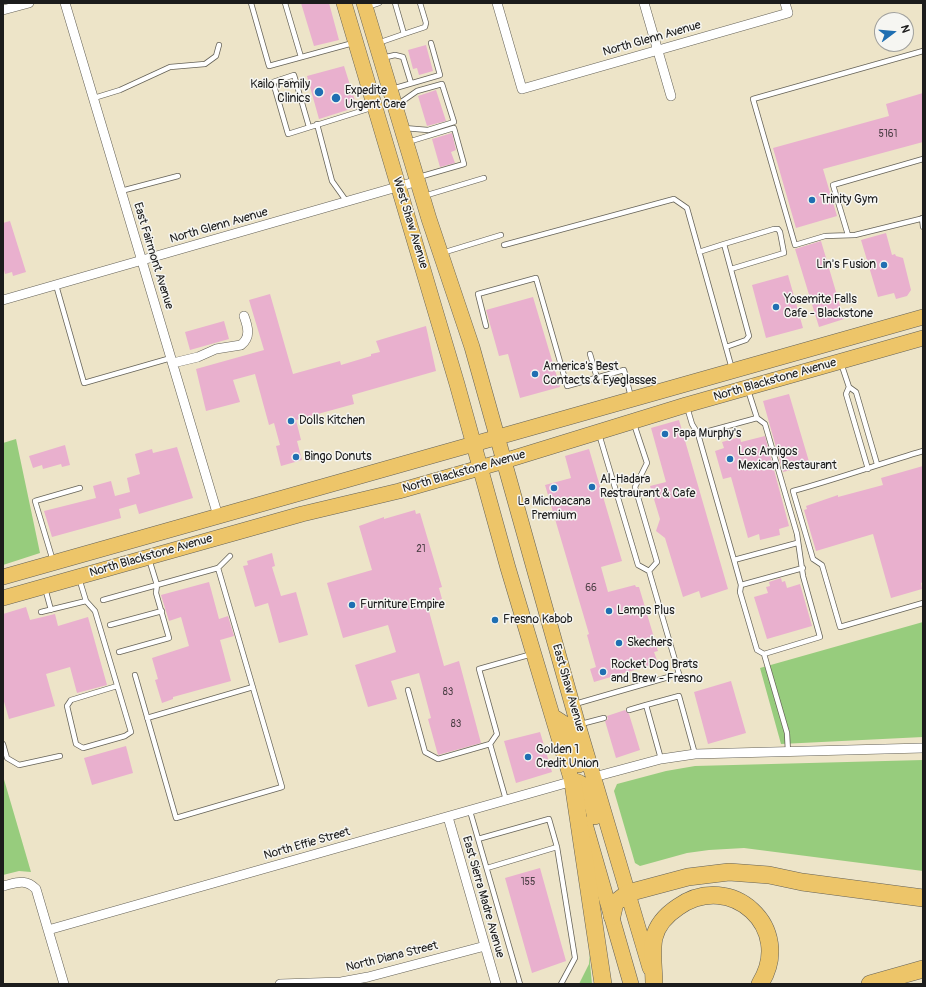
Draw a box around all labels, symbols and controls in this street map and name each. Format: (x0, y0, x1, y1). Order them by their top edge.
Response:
north arrow (874, 12, 914, 52)
street label: North Glenn Avenue (601, 18, 703, 60)
text: N (898, 23, 912, 34)
place label: Kailo Family Clinics (250, 78, 310, 106)
place label: Expedite Urgent Care (345, 84, 406, 112)
marker: Kailo Family Clinics (313, 86, 325, 98)
marker: Expedite Urgent Care (330, 92, 342, 104)
house number: 5161 (878, 128, 898, 140)
street label: West Shaw Avenue (389, 176, 431, 270)
place label: Trinity Gym (820, 193, 878, 207)
marker: Trinity Gym (807, 195, 817, 205)
street label: East Fairmont Avenue (130, 201, 176, 311)
street label: North Glenn Avenue (168, 205, 270, 247)
place label: Lin's Fusion (816, 258, 876, 272)
marker: Lin's Fusion (879, 260, 889, 270)
place label: Yosemite Falls Cafe - Blackstone (784, 293, 873, 321)
marker: Yosemite Falls Cafe - Blackstone (771, 302, 781, 312)
street label: North Blackstone Avenue (712, 356, 838, 404)
place label: America's Best Contacts & Eyeglasses (543, 360, 656, 388)
marker: America's Best Contacts & Eyeglasses (530, 369, 540, 379)
place label: Dolls Kitchen (299, 414, 365, 428)
marker: Dolls Kitchen (286, 416, 296, 426)
place label: Papa Murphy's (673, 427, 741, 441)
marker: Papa Murphy's (660, 429, 670, 439)
place label: Los Amigos Mexican Restaurant (738, 445, 837, 473)
street label: North Blackstone Avenue (401, 448, 527, 496)
place label: Bingo Donuts (304, 450, 372, 464)
marker: Bingo Donuts (291, 452, 301, 462)
marker: Los Amigos Mexican Restaurant (725, 454, 735, 464)
place label: Al-Hadara Restraurant & Cafe (600, 473, 696, 501)
marker: Al-Hadara Restraurant & Cafe (587, 482, 597, 492)
marker: La Michoacana Premium (549, 483, 559, 493)
place label: La Michoacana Premium (517, 495, 591, 523)
street label: North Blackstone Avenue (88, 532, 214, 580)
house number: 21 (416, 543, 426, 555)
house number: 66 (585, 582, 597, 594)
place label: Furniture Empire (360, 598, 445, 612)
marker: Furniture Empire (347, 600, 357, 610)
place label: Lamps Plus (617, 604, 675, 618)
marker: Lamps Plus (604, 606, 614, 616)
place label: Fresno Kabob (503, 613, 573, 627)
marker: Fresno Kabob (490, 615, 500, 625)
place label: Skechers (627, 636, 672, 650)
marker: Skechers (614, 638, 624, 648)
street label: East Shaw Avenue (549, 643, 587, 733)
place label: Rocket Dog Brats and Brew - Fresno (611, 658, 703, 686)
marker: Rocket Dog Brats and Brew - Fresno (598, 667, 608, 677)
house number: 83 (443, 686, 453, 698)
house number: 83 (451, 718, 461, 730)
place label: Golden 1 Credit Union (536, 743, 599, 771)
marker: Golden 1 Credit Union (523, 752, 533, 762)
street label: North Effie Street (262, 825, 352, 863)
street label: East Sierra Madre Avenue (459, 834, 507, 960)
house number: 155 (521, 876, 535, 888)
street label: North Diana Street (345, 939, 439, 975)

